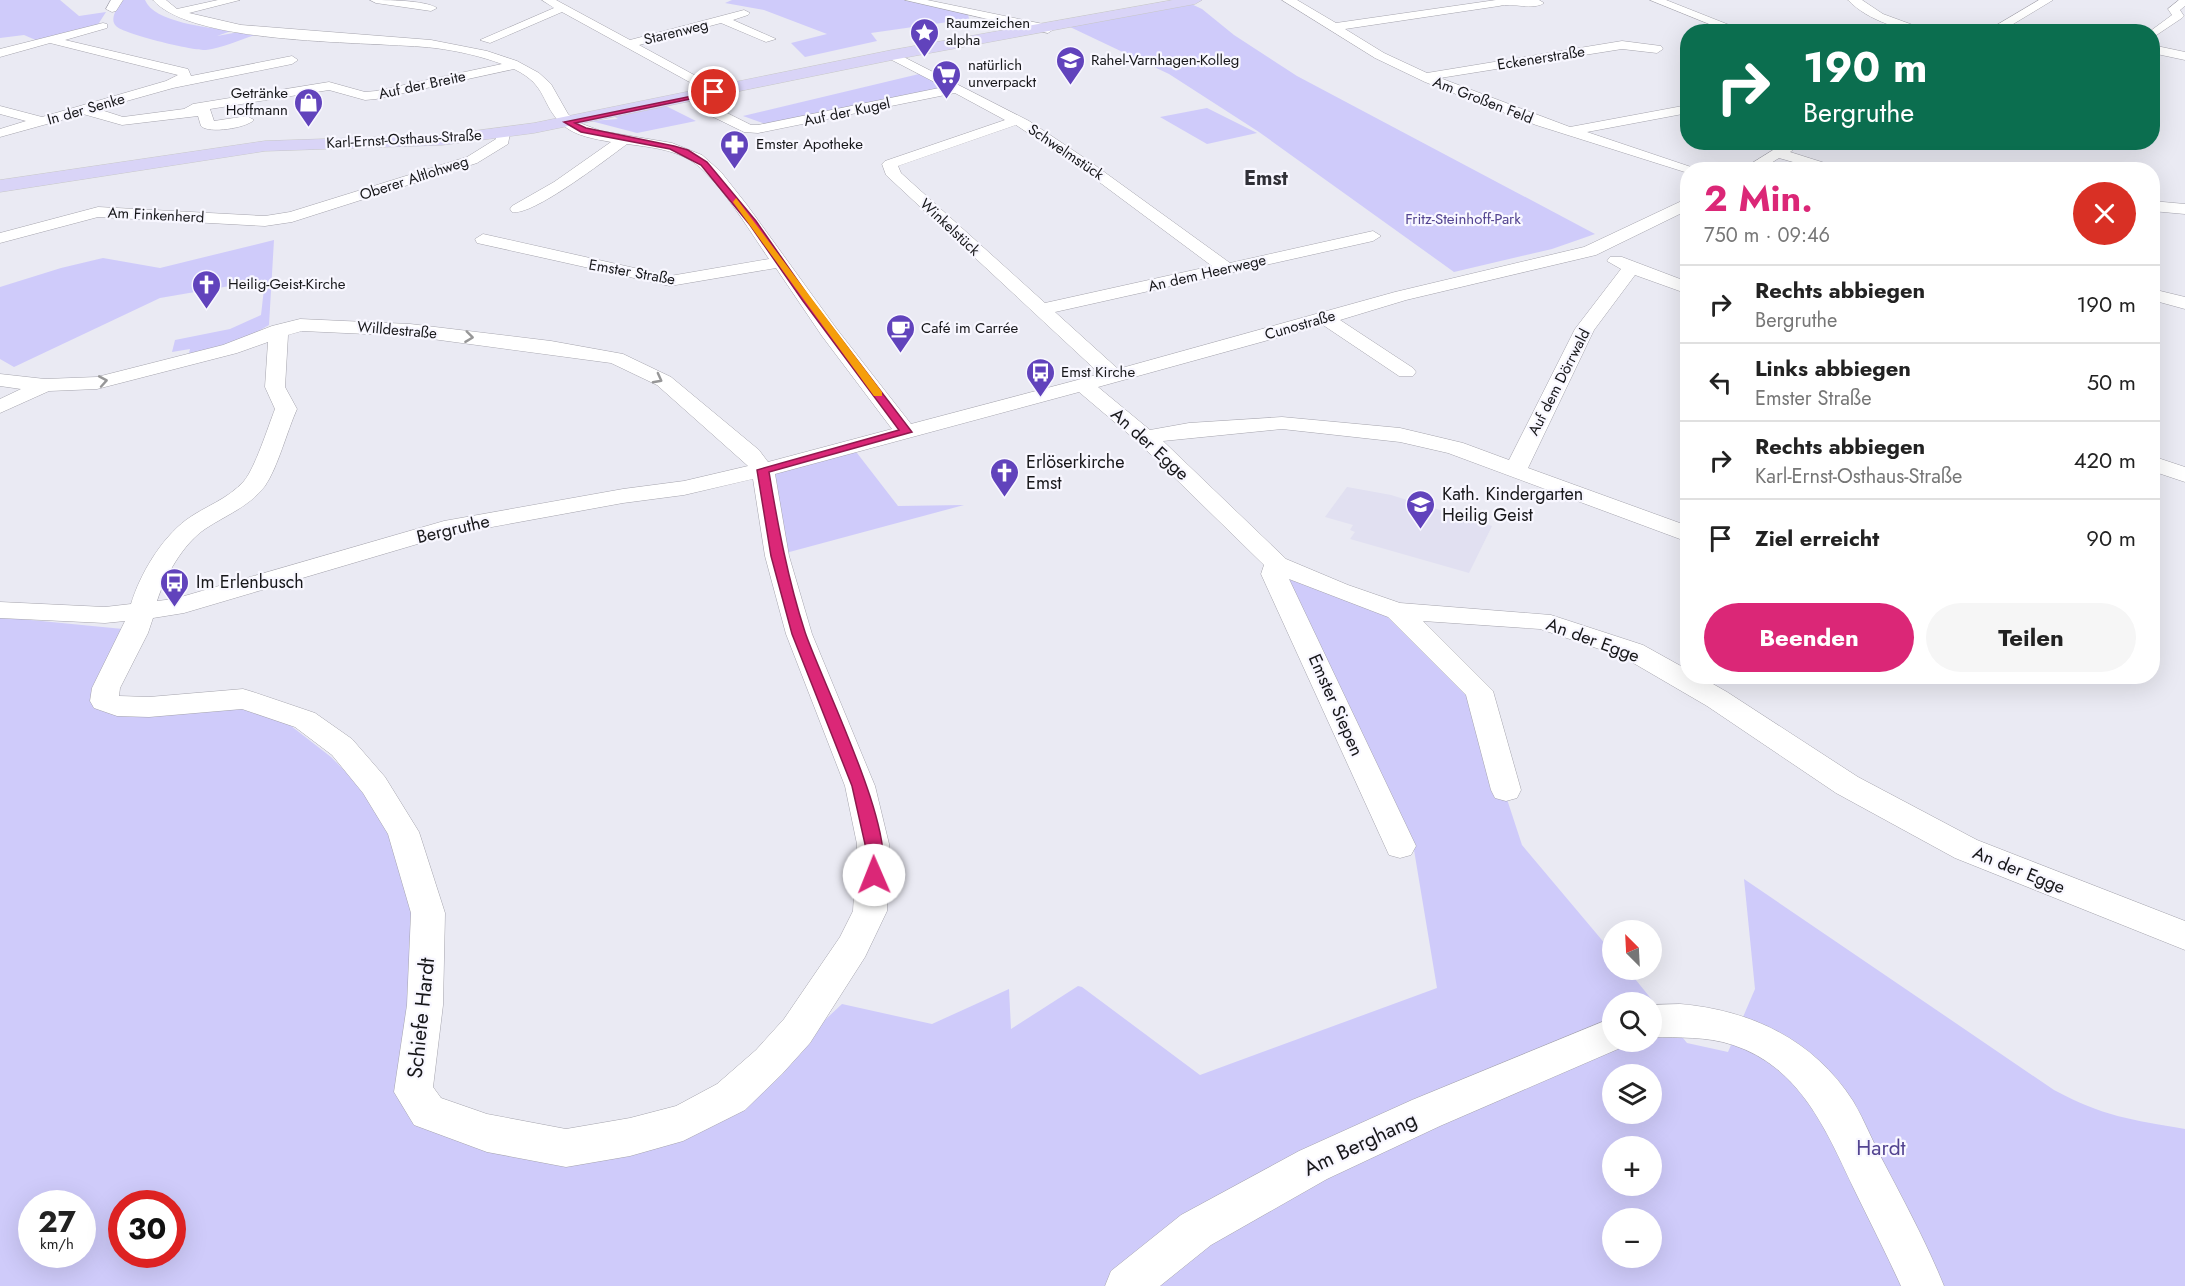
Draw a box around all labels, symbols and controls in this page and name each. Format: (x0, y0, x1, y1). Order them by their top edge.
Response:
place label: Raumzeichen alpha (946, 12, 1030, 51)
street label: Starenweg (641, 13, 711, 51)
place icon: Raumzeichen alpha (909, 16, 941, 58)
text: 190 m (1803, 37, 1927, 98)
street label: Eckenerstraße (1496, 40, 1587, 76)
school or university icon: Rahel-Varnhagen-Kolleg (1054, 44, 1086, 86)
icon: right (1704, 48, 1782, 126)
place label: Rahel-Varnhagen-Kolleg (1091, 49, 1239, 71)
place label: natürlich unverpackt (968, 54, 1036, 93)
supermarket icon: natürlich unverpackt (931, 58, 963, 100)
street label: Auf der Breite (376, 65, 468, 105)
pin (688, 66, 739, 117)
street label: Am Großen Feld (1429, 71, 1537, 129)
icon: arrive (697, 75, 730, 108)
place label: Getränke Hoffmann (226, 82, 288, 121)
shop icon: Getränke Hoffmann (293, 86, 325, 128)
street label: In der Senke (45, 87, 128, 131)
street label: Auf der Kugel (802, 92, 892, 132)
text: Bergruthe (1803, 93, 1914, 132)
street label: Schwelmstück (1024, 118, 1109, 186)
street label: Karl-Ernst-Osthaus-Straße (326, 124, 483, 154)
pharmacy icon: Emster Apotheke (719, 128, 751, 170)
place label: Emster Apotheke (756, 133, 863, 155)
street label: Oberer Altlohweg (357, 150, 471, 206)
district label: Emst (1244, 164, 1289, 193)
text: 2 Min. (1704, 172, 1813, 224)
button: close (2073, 182, 2136, 245)
street label: Winkelstück (915, 193, 985, 261)
street label: Am Finkenherd (107, 201, 205, 229)
park label: Fritz-Steinhoff-Park (1405, 208, 1521, 230)
text: 750 m · 09:46 (1704, 221, 1830, 250)
street label: An dem Heerwege (1146, 249, 1268, 297)
street label: Emster Straße (587, 254, 677, 290)
church icon: Heilig-Geist-Kirche (191, 268, 223, 310)
place label: Heilig-Geist-Kirche (228, 273, 346, 295)
text: Rechts abbiegen (1755, 274, 1925, 306)
icon: right (1704, 288, 1737, 321)
text: 190 m (2076, 288, 2136, 320)
street label: Cunostraße (1262, 304, 1338, 346)
text: Bergruthe (1755, 306, 1837, 335)
cafe icon: Café im Carrée (884, 312, 916, 354)
street label: Willdestraße (356, 316, 438, 344)
place label: Café im Carrée (921, 317, 1018, 339)
street label: Auf dem Dörrwald (1523, 325, 1595, 439)
one-way arrow (465, 330, 474, 343)
text: Links abbiegen (1755, 352, 1911, 384)
bus stop icon: Emst Kirche (1024, 356, 1056, 398)
place label: Emst Kirche (1061, 361, 1135, 383)
icon: left (1704, 366, 1737, 399)
text: 50 m (2087, 366, 2136, 398)
one-way arrow (652, 371, 663, 383)
one-way arrow (98, 375, 108, 388)
text: Emster Straße (1755, 384, 1871, 413)
street label: An der Egge (1105, 402, 1195, 486)
text: Rechts abbiegen (1755, 430, 1925, 462)
icon: right (1704, 444, 1737, 477)
text: 420 m (2074, 444, 2136, 476)
place label: Erlöserkirche Emst (1026, 449, 1125, 496)
church icon: Erlöserkirche Emst (989, 456, 1021, 498)
text: Karl-Ernst-Osthaus-Straße (1755, 462, 1962, 491)
place label: Kath. Kindergarten Heilig Geist (1442, 481, 1583, 528)
school or university icon: Kath. Kindergarten Heilig Geist (1405, 488, 1437, 530)
street label: Bergruthe (414, 508, 492, 550)
icon: arrive (1704, 522, 1737, 555)
text: Ziel erreicht (1755, 522, 1879, 554)
text: 90 m (2086, 522, 2136, 554)
bus stop icon: Im Erlenbusch (159, 566, 191, 608)
place label: Im Erlenbusch (196, 569, 304, 595)
button: Beenden (1704, 603, 1914, 672)
button: Teilen (1926, 603, 2136, 672)
street label: An der Egge (1543, 611, 1643, 669)
street label: Emster Siepen (1302, 650, 1370, 760)
street label: An der Egge (1969, 840, 2069, 900)
position arrow (842, 843, 906, 907)
north arrow (1602, 920, 1662, 980)
map controls (1602, 920, 1662, 1268)
street label: Schiefe Hardt (400, 956, 442, 1080)
button: search (1602, 992, 1662, 1052)
button: layers (1602, 1064, 1662, 1124)
street label: Am Berghang (1298, 1105, 1422, 1183)
park label: Hardt (1856, 1133, 1906, 1163)
button: + (1602, 1136, 1662, 1196)
speed limit sign: 30 (108, 1190, 186, 1268)
text: 27 (38, 1200, 76, 1243)
button: − (1602, 1208, 1662, 1268)
text: km/h (40, 1233, 74, 1255)

